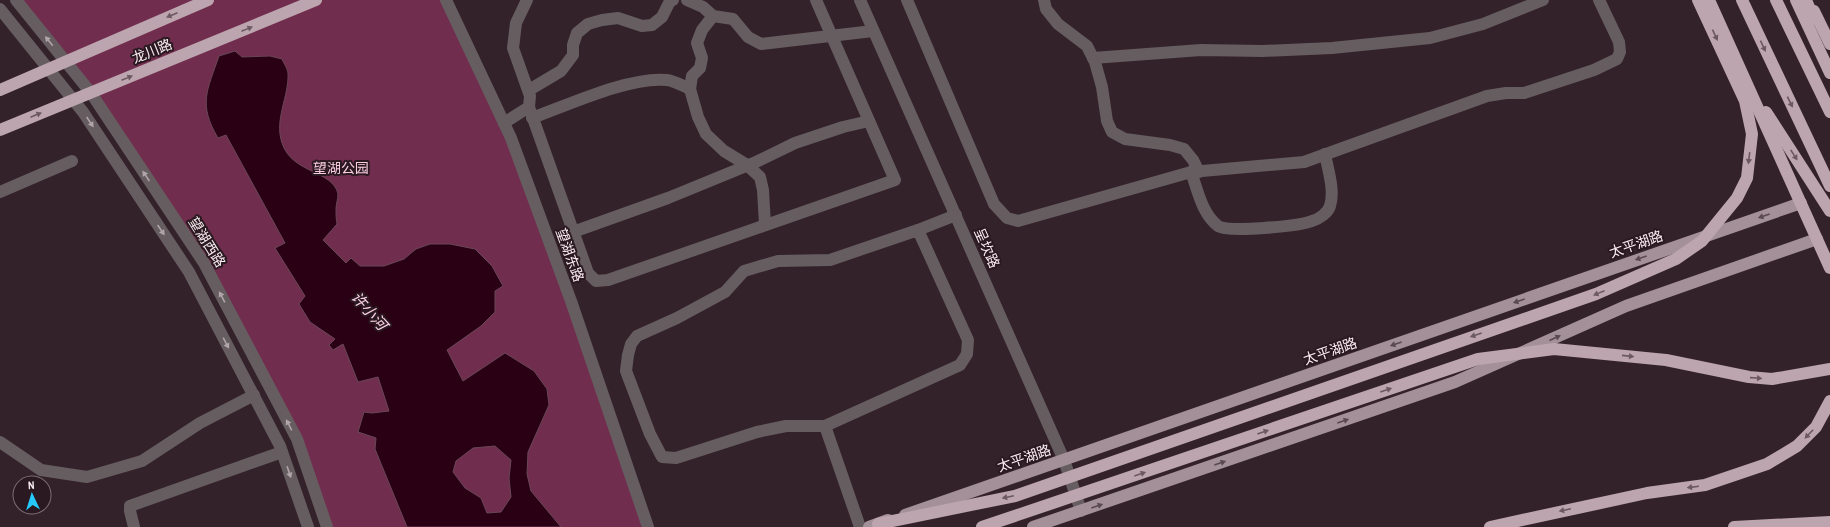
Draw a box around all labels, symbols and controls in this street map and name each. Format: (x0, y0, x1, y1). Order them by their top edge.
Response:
one-way arrow (166, 12, 178, 19)
one-way arrow (241, 25, 253, 31)
one-way arrow (1712, 30, 1718, 41)
one-way arrow (45, 35, 54, 46)
street label: 龙川路 (129, 35, 175, 67)
one-way arrow (1760, 40, 1766, 52)
one-way arrow (121, 75, 133, 81)
one-way arrow (1786, 96, 1793, 108)
one-way arrow (30, 111, 42, 118)
one-way arrow (86, 116, 93, 128)
one-way arrow (1791, 149, 1798, 161)
one-way arrow (1746, 152, 1752, 164)
park label: 望湖公园 (313, 159, 369, 177)
one-way arrow (142, 170, 150, 181)
street label: 望湖西路 (185, 213, 229, 271)
one-way arrow (1758, 213, 1770, 219)
one-way arrow (157, 225, 165, 235)
street label: 呈坎路 (970, 225, 1004, 271)
street label: 望湖东路 (552, 226, 588, 284)
street label: 太平湖路 (1607, 226, 1665, 262)
one-way arrow (1635, 256, 1647, 262)
water label: 许小河 (347, 287, 394, 337)
one-way arrow (1592, 290, 1604, 296)
one-way arrow (219, 291, 226, 303)
one-way arrow (1512, 299, 1524, 305)
street label: 太平湖路 (1301, 333, 1359, 369)
one-way arrow (1470, 333, 1482, 339)
one-way arrow (1549, 334, 1561, 340)
one-way arrow (223, 337, 229, 348)
one-way arrow (1390, 342, 1402, 348)
one-way arrow (1622, 353, 1635, 359)
one-way arrow (1750, 374, 1762, 381)
one-way arrow (1381, 387, 1393, 393)
one-way arrow (1337, 417, 1349, 423)
one-way arrow (286, 419, 292, 431)
one-way arrow (1257, 429, 1269, 435)
one-way arrow (1804, 429, 1814, 439)
street label: 太平湖路 (995, 440, 1053, 476)
one-way arrow (1214, 460, 1226, 466)
one-way arrow (286, 466, 292, 478)
one-way arrow (1134, 470, 1146, 476)
north arrow (12, 475, 52, 515)
text: N (28, 478, 35, 492)
one-way arrow (1687, 484, 1699, 490)
one-way arrow (1002, 494, 1014, 500)
one-way arrow (1091, 502, 1103, 508)
one-way arrow (1559, 507, 1571, 513)

